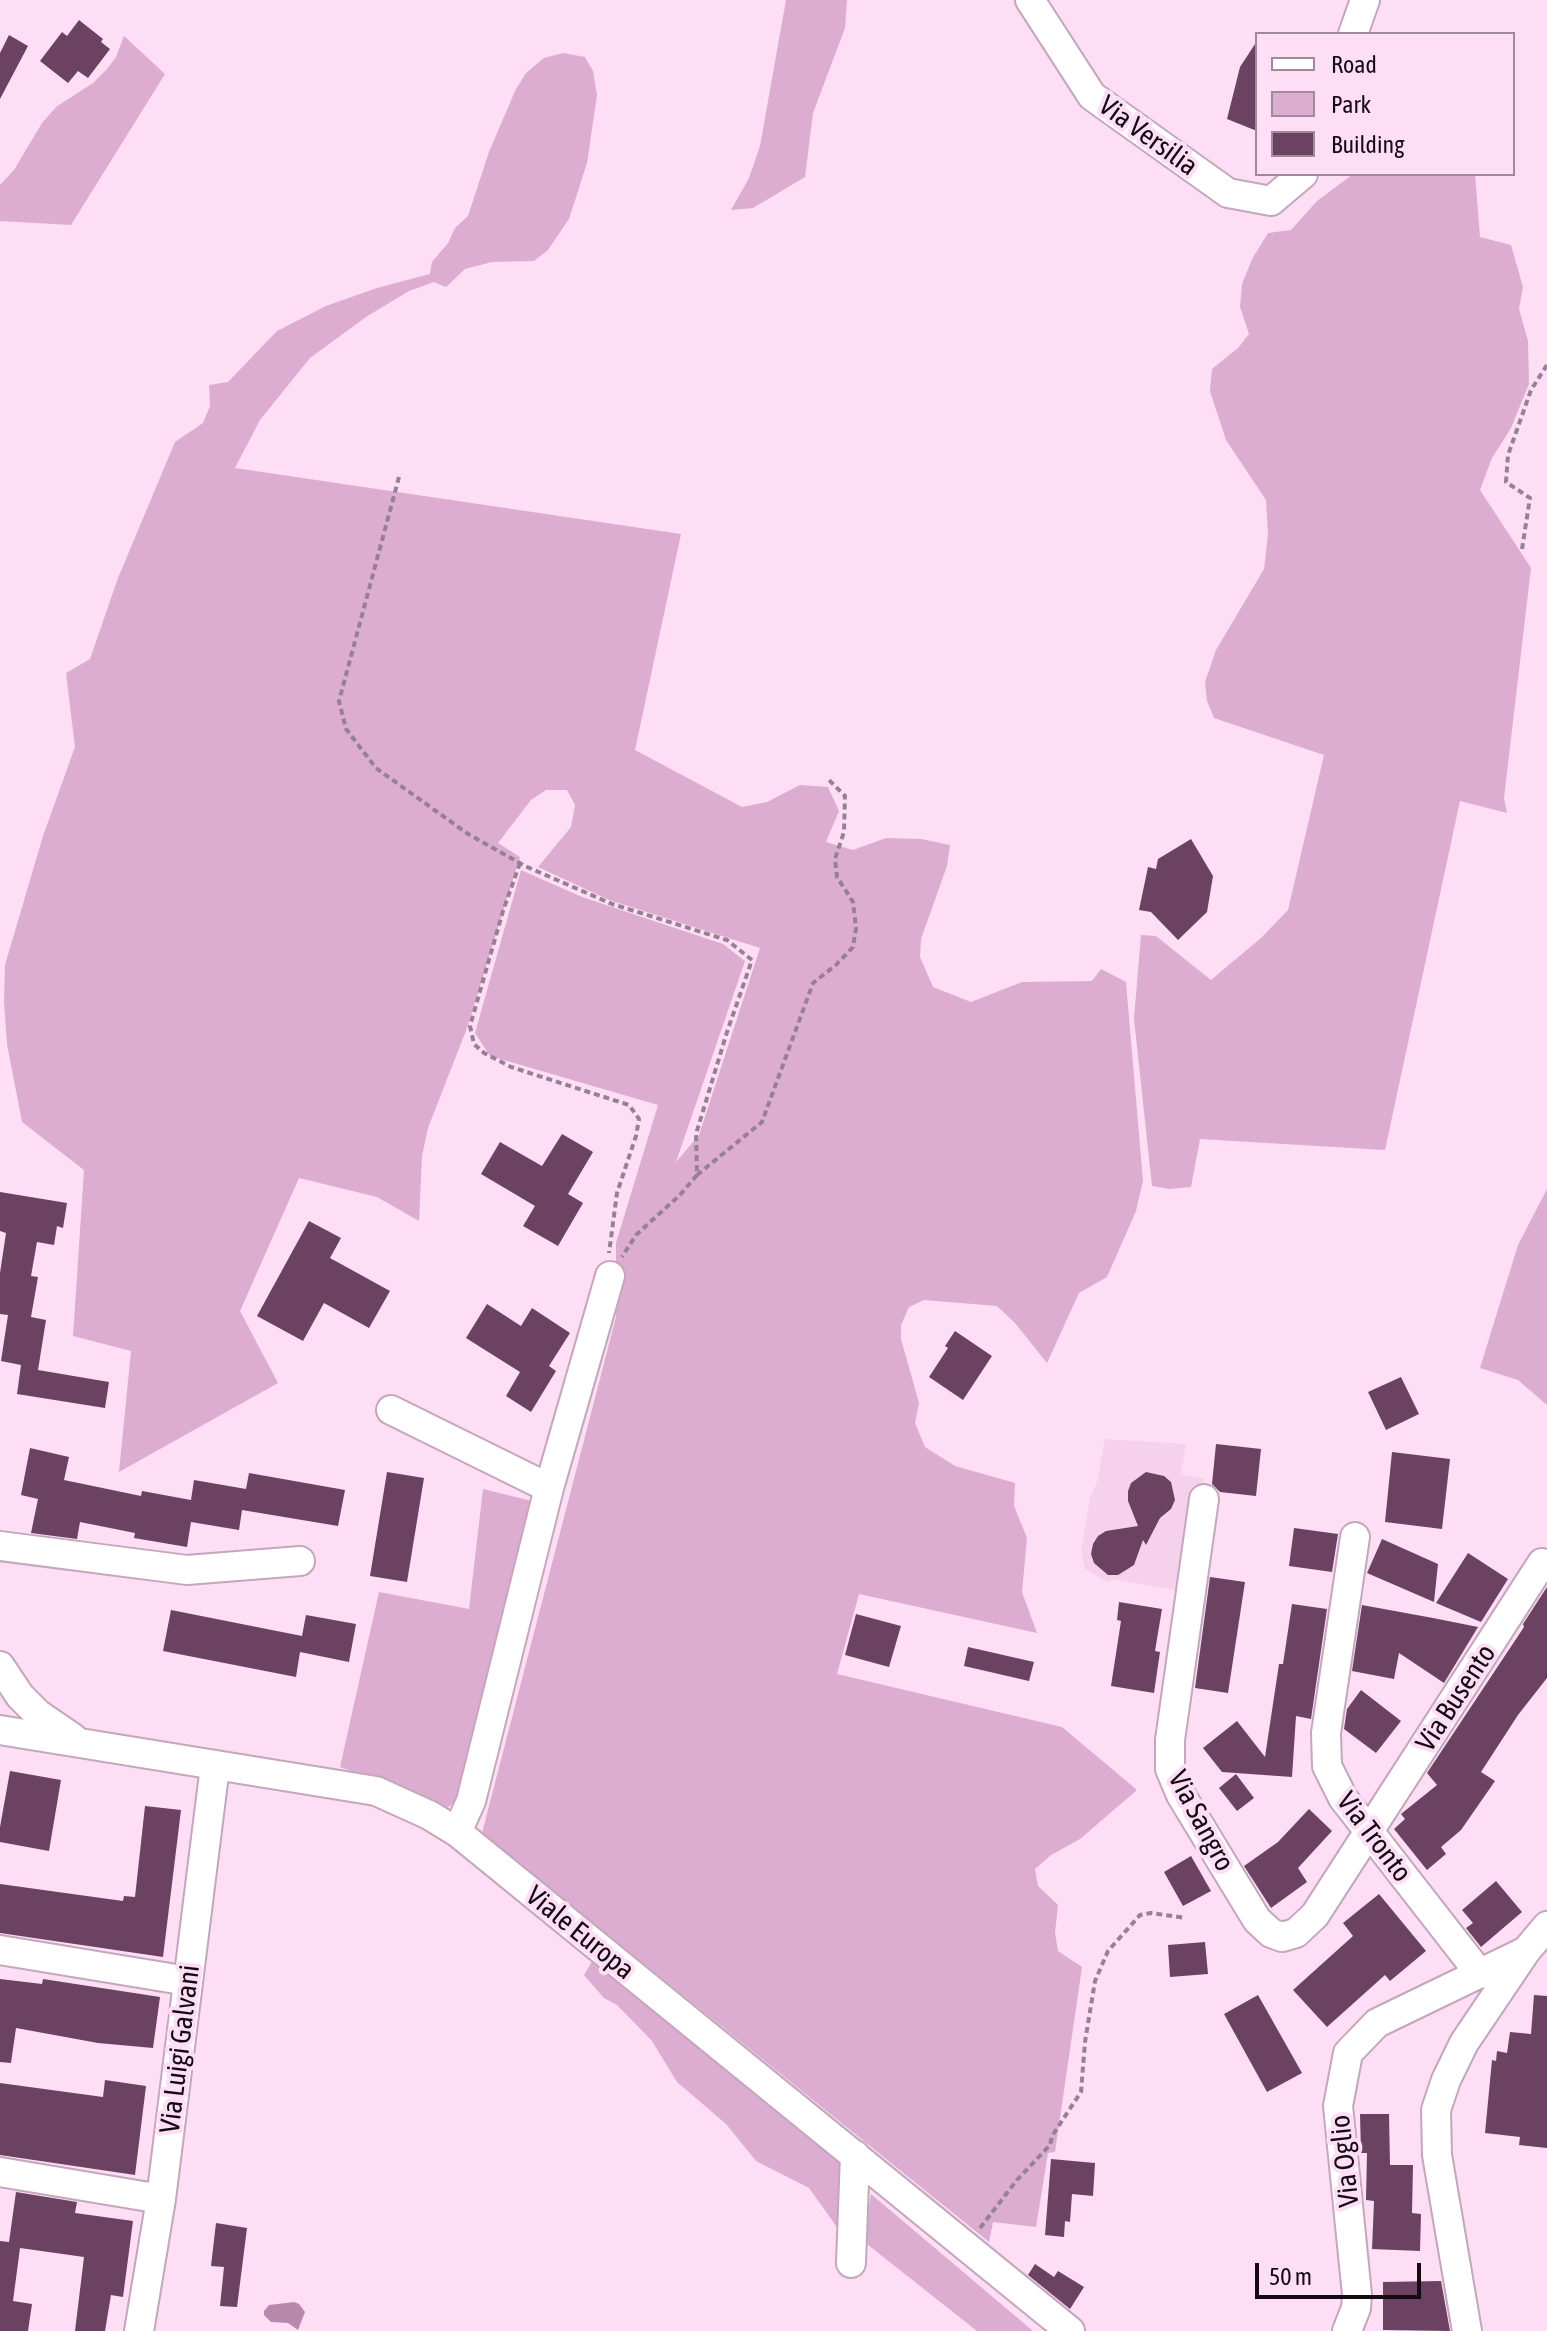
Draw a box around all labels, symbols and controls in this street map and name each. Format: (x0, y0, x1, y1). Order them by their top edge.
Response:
legend (1255, 32, 1515, 176)
text: Road (1331, 51, 1377, 78)
street label: Via Versilia (1092, 89, 1204, 183)
text: Park (1331, 91, 1371, 118)
text: Building (1331, 131, 1404, 158)
street label: Via Busento (1409, 1638, 1503, 1758)
street label: Via Sangro (1161, 1765, 1241, 1877)
street label: Via Tronto (1329, 1786, 1419, 1888)
street label: Viale Europa (519, 1879, 641, 1987)
street label: Via Luigi Galvani (153, 1963, 207, 2135)
street label: Via Oglio (1323, 2113, 1367, 2209)
scale bar (1259, 2247, 1425, 2297)
text: 50 m (1269, 2263, 1312, 2290)

